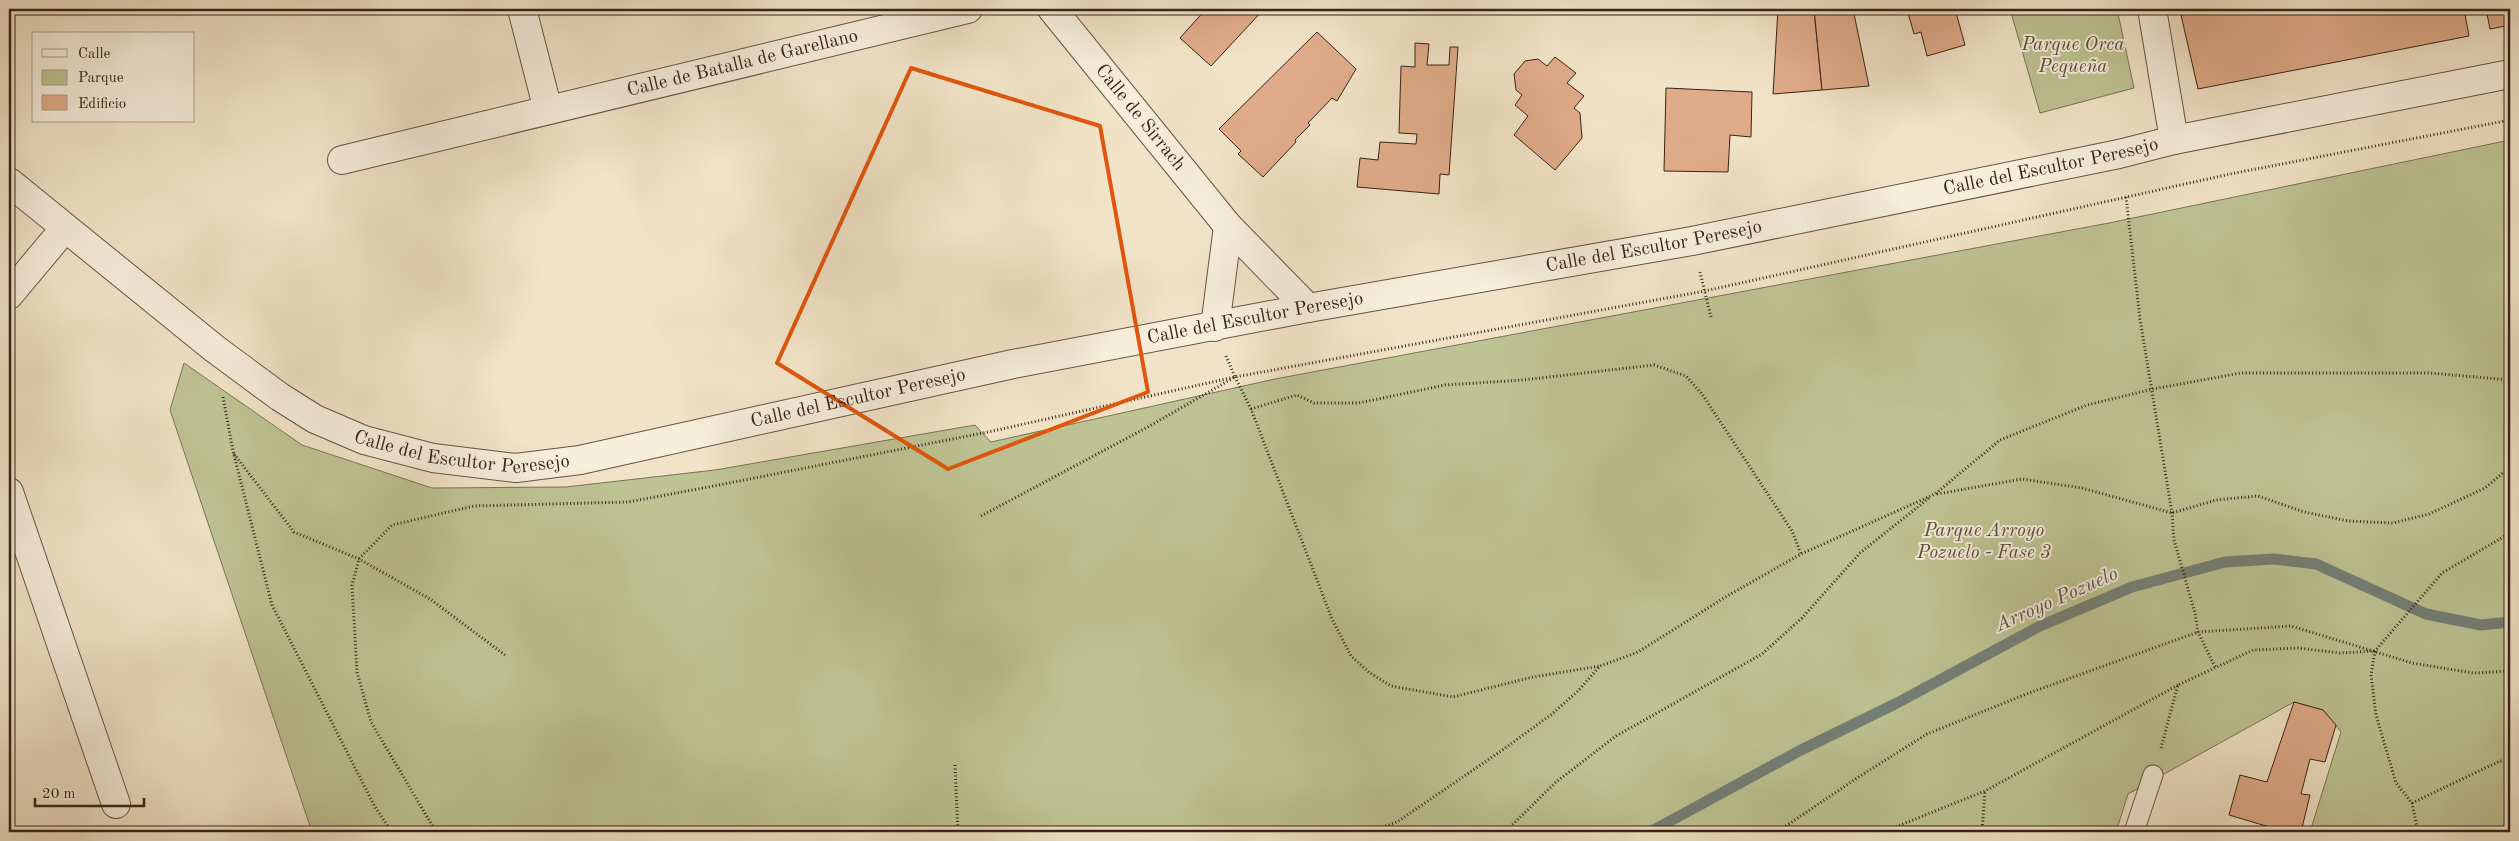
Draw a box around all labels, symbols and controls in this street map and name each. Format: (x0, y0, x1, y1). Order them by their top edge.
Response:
street label: Calle de Batalla de Garellano (625, 26, 860, 100)
legend (32, 32, 195, 122)
park label: Parque Orca Pequeña (2021, 36, 2124, 77)
text: Calle (78, 47, 111, 62)
street label: Calle de Sirrach (1092, 61, 1189, 175)
text: Parque (78, 71, 124, 86)
text: Edificio (78, 97, 126, 112)
street label: Calle del Escultor Peresejo (1942, 135, 2160, 199)
street label: Calle del Escultor Peresejo (1544, 217, 1764, 276)
street label: Calle del Escultor Peresejo (1145, 289, 1365, 348)
street label: Calle del Escultor Peresejo (749, 365, 967, 431)
street label: Calle del Escultor Peresejo (351, 427, 571, 478)
park label: Parque Arroyo Pozuelo - Fase 3 (1916, 522, 2051, 563)
water label: Arroyo Pozuelo (1992, 564, 2121, 636)
scale bar (35, 776, 144, 808)
text: 20 m (42, 787, 76, 802)

